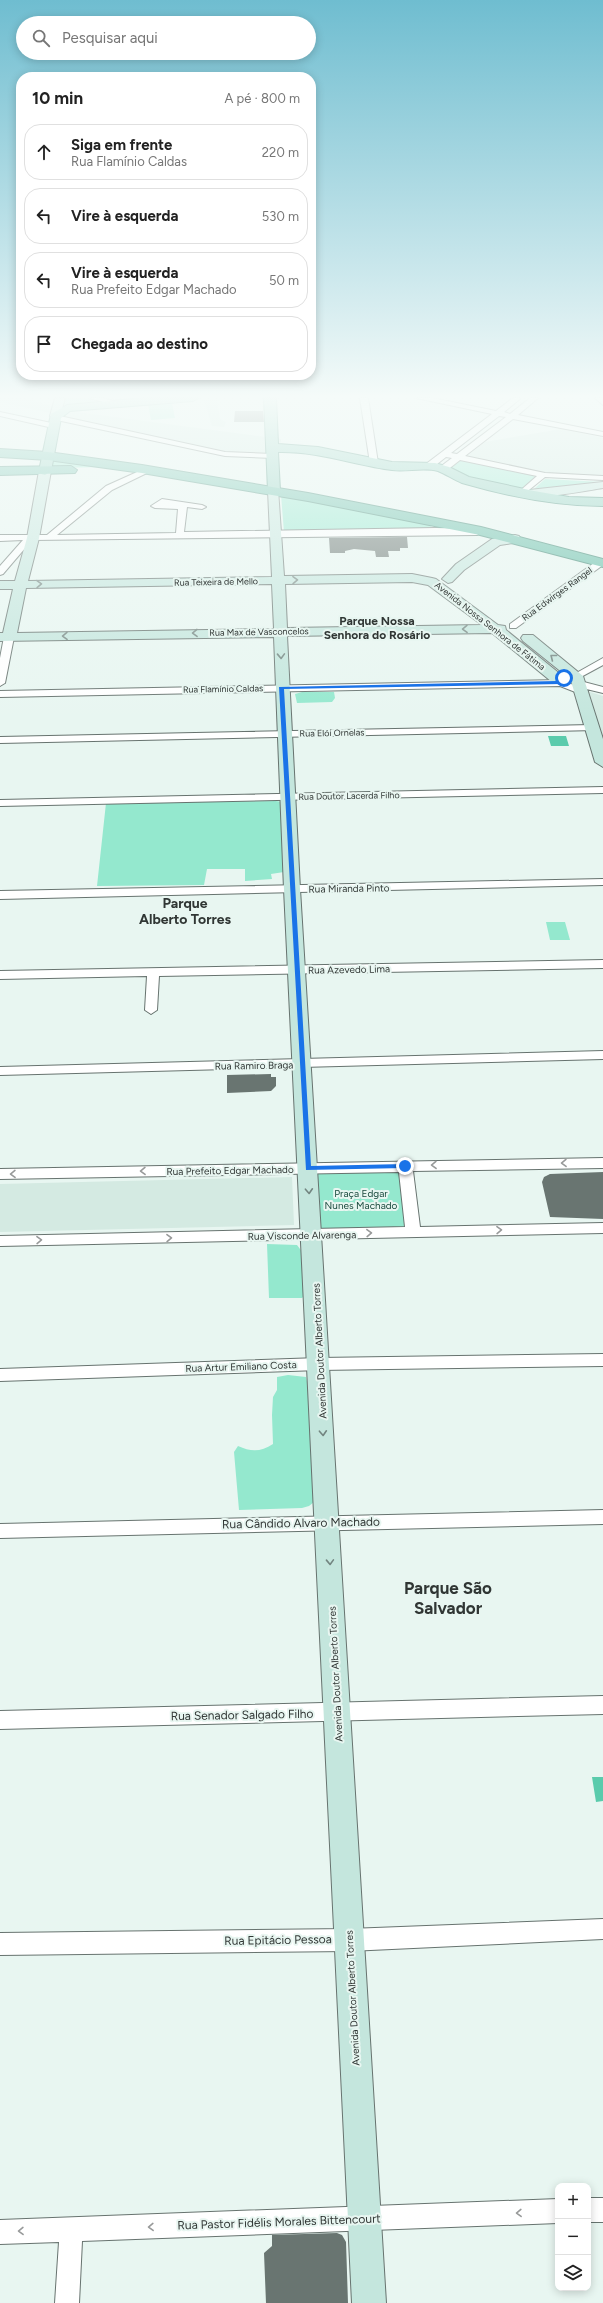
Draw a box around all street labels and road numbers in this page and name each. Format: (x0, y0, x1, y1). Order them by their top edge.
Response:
street label: Rua Edwirges Rangel (519, 564, 594, 623)
street label: Rua Teixeira de Mello (174, 575, 258, 588)
street label: Avenida Nossa Senhora de Fátima (433, 579, 548, 672)
street label: Rua Max de Vasconcelos (209, 625, 309, 638)
street label: Rua Flamínio Caldas (183, 682, 263, 695)
street label: Rua Elói Ornelas (299, 726, 365, 739)
street label: Rua Doutor Lacerda Filho (298, 789, 400, 802)
street label: Rua Miranda Pinto (308, 881, 390, 896)
street label: Rua Azevedo Lima (308, 962, 390, 977)
street label: Rua Ramiro Braga (214, 1058, 294, 1073)
street label: Rua Prefeito Edgar Machado (166, 1163, 294, 1178)
street label: Rua Visconde Alvarenga (248, 1228, 356, 1243)
street label: Avenida Doutor Alberto Torres (309, 1283, 330, 1419)
street label: Rua Artur Emiliano Costa (185, 1358, 297, 1375)
street label: Rua Cândido Alvaro Machado (222, 1515, 380, 1531)
street label: Avenida Doutor Alberto Torres (325, 1606, 346, 1742)
street label: Rua Senador Salgado Filho (170, 1707, 314, 1723)
street label: Avenida Doutor Alberto Torres (342, 1930, 363, 2066)
street label: Rua Epitácio Pessoa (224, 1932, 332, 1948)
street label: Rua Pastor Fidélis Morales Bittencourt (177, 2211, 381, 2233)

